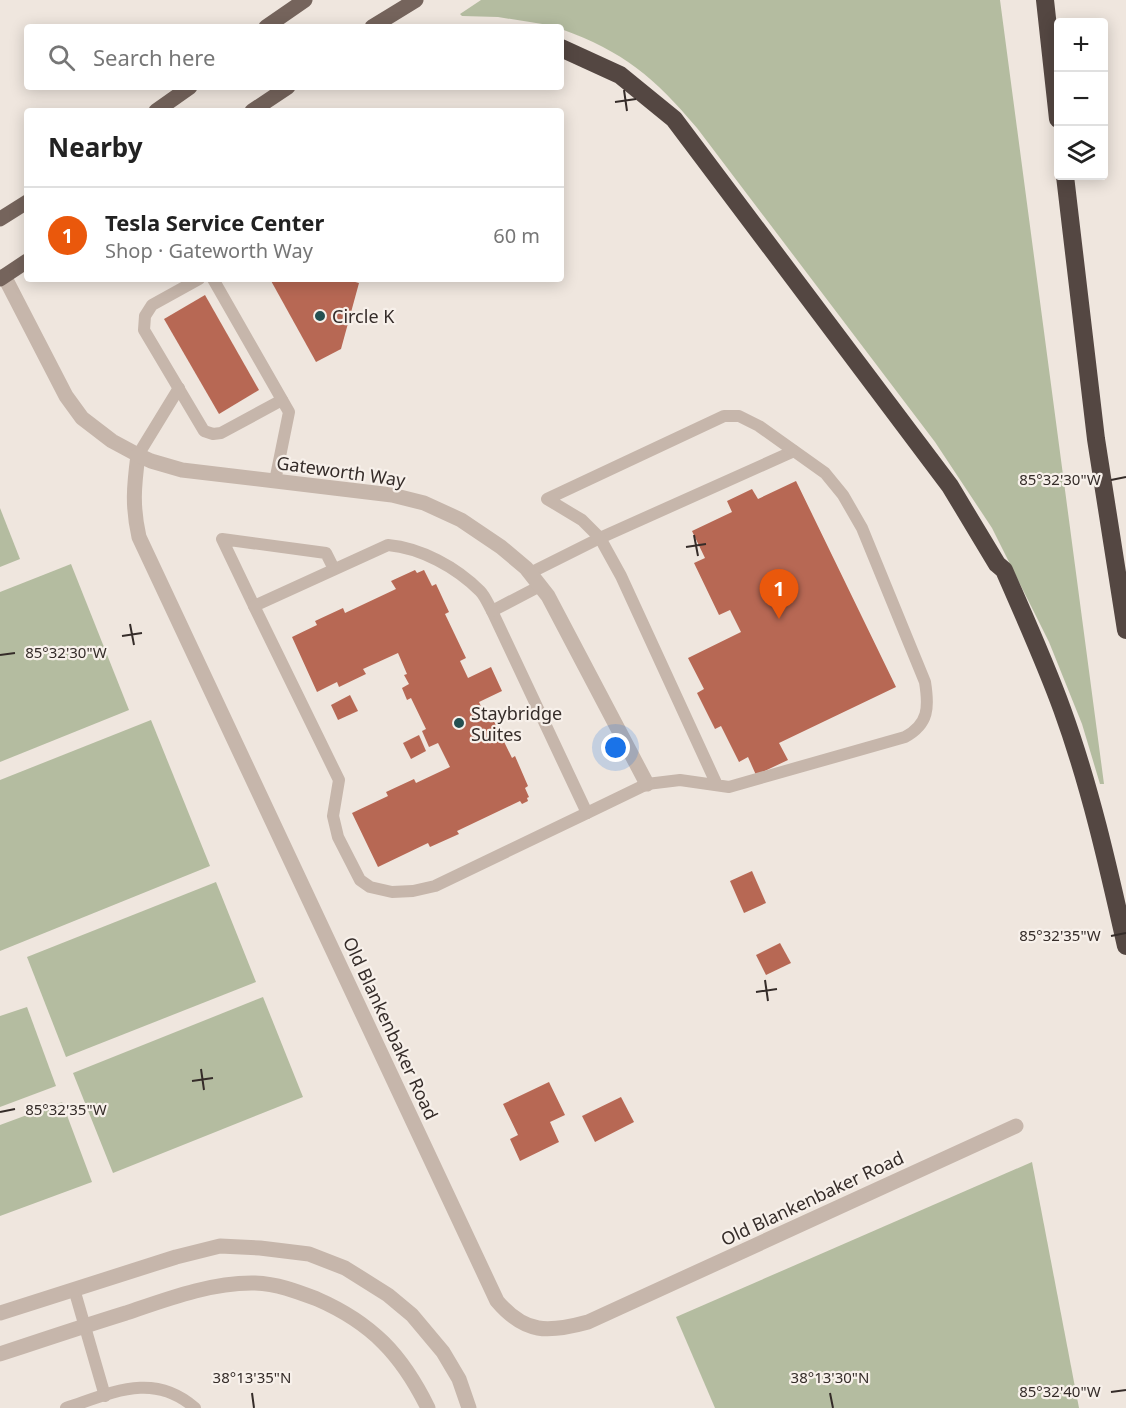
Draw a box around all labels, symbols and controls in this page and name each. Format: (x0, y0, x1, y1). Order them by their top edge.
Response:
map controls (1054, 18, 1108, 180)
button: + (1054, 18, 1108, 72)
search box (24, 24, 564, 90)
icon: search (45, 41, 78, 74)
text: Search here (93, 42, 215, 72)
button: − (1054, 72, 1108, 126)
button: layers (1054, 126, 1108, 180)
text: Nearby (48, 129, 143, 165)
text: Tesla Service Center (105, 207, 324, 237)
text: 1 (62, 222, 73, 249)
text: 60 m (493, 222, 540, 249)
text: Shop · Gateworth Way (105, 237, 313, 264)
place label: Circle K (332, 304, 395, 328)
marker: Circle K (313, 309, 327, 323)
street label: Gateworth Way (275, 450, 408, 492)
text: 85°32'30"W (1019, 469, 1101, 489)
pin: 1 (760, 570, 798, 619)
text: 85°32'30"W (25, 642, 107, 662)
place label: Staybridge Suites (471, 701, 562, 746)
marker: Staybridge Suites (452, 716, 466, 730)
your location (601, 733, 630, 762)
text: 85°32'35"W (1019, 925, 1101, 945)
street label: Old Blankenbaker Road (338, 933, 444, 1123)
text: 85°32'35"W (25, 1099, 107, 1119)
street label: Old Blankenbaker Road (717, 1145, 907, 1251)
text: 38°13'35"N (213, 1367, 291, 1387)
text: 38°13'30"N (791, 1367, 869, 1387)
text: 85°32'40"W (1019, 1381, 1101, 1401)

